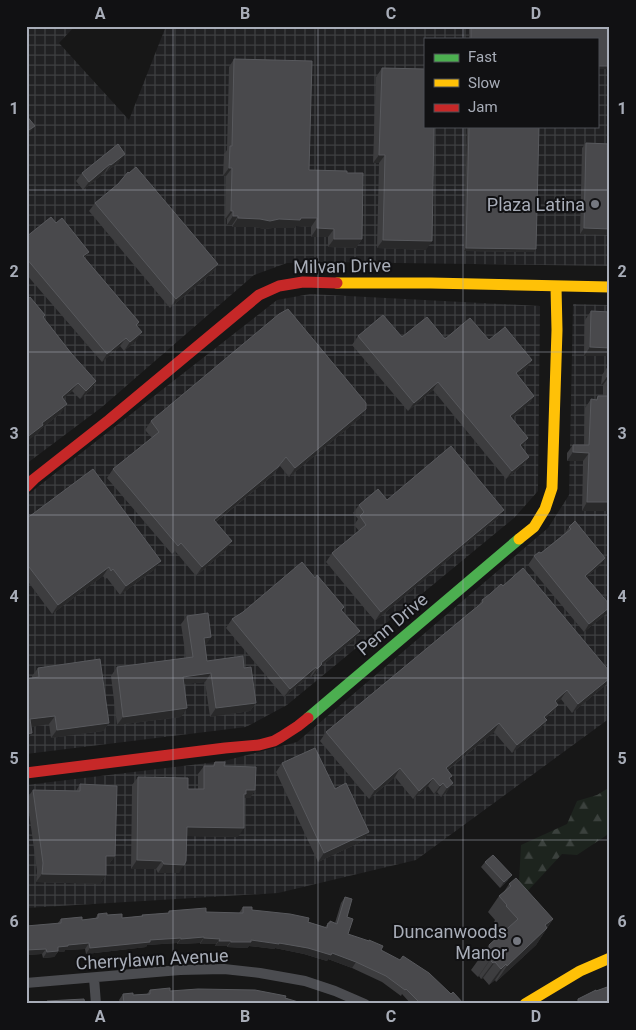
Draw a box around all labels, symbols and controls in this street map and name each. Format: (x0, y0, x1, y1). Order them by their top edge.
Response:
text: A (95, 4, 106, 23)
text: B (240, 4, 250, 23)
text: C (386, 4, 396, 23)
text: D (531, 4, 541, 23)
legend (424, 38, 598, 128)
text: Fast (468, 48, 497, 66)
text: Slow (468, 74, 500, 92)
text: Jam (468, 98, 498, 116)
text: 1 (9, 99, 19, 118)
text: 1 (617, 99, 627, 118)
place label: Plaza Latina (487, 194, 585, 215)
marker: Plaza Latina (589, 198, 601, 210)
street label: Milvan Drive (293, 255, 391, 277)
text: 2 (9, 262, 19, 281)
text: 2 (617, 262, 627, 281)
text: 3 (9, 424, 19, 443)
text: 3 (617, 424, 627, 443)
text: 4 (9, 587, 19, 606)
text: 4 (617, 587, 627, 606)
street label: Penn Drive (352, 588, 432, 660)
text: 5 (9, 749, 19, 768)
text: 5 (617, 749, 627, 768)
text: 6 (9, 912, 19, 931)
text: 6 (617, 912, 627, 931)
place label: Duncanwoods Manor (393, 921, 507, 963)
marker: Duncanwoods Manor (511, 935, 523, 947)
street label: Cherrylawn Avenue (75, 945, 229, 973)
text: A (95, 1007, 106, 1026)
text: B (240, 1007, 250, 1026)
text: C (386, 1007, 396, 1026)
text: D (531, 1007, 541, 1026)

